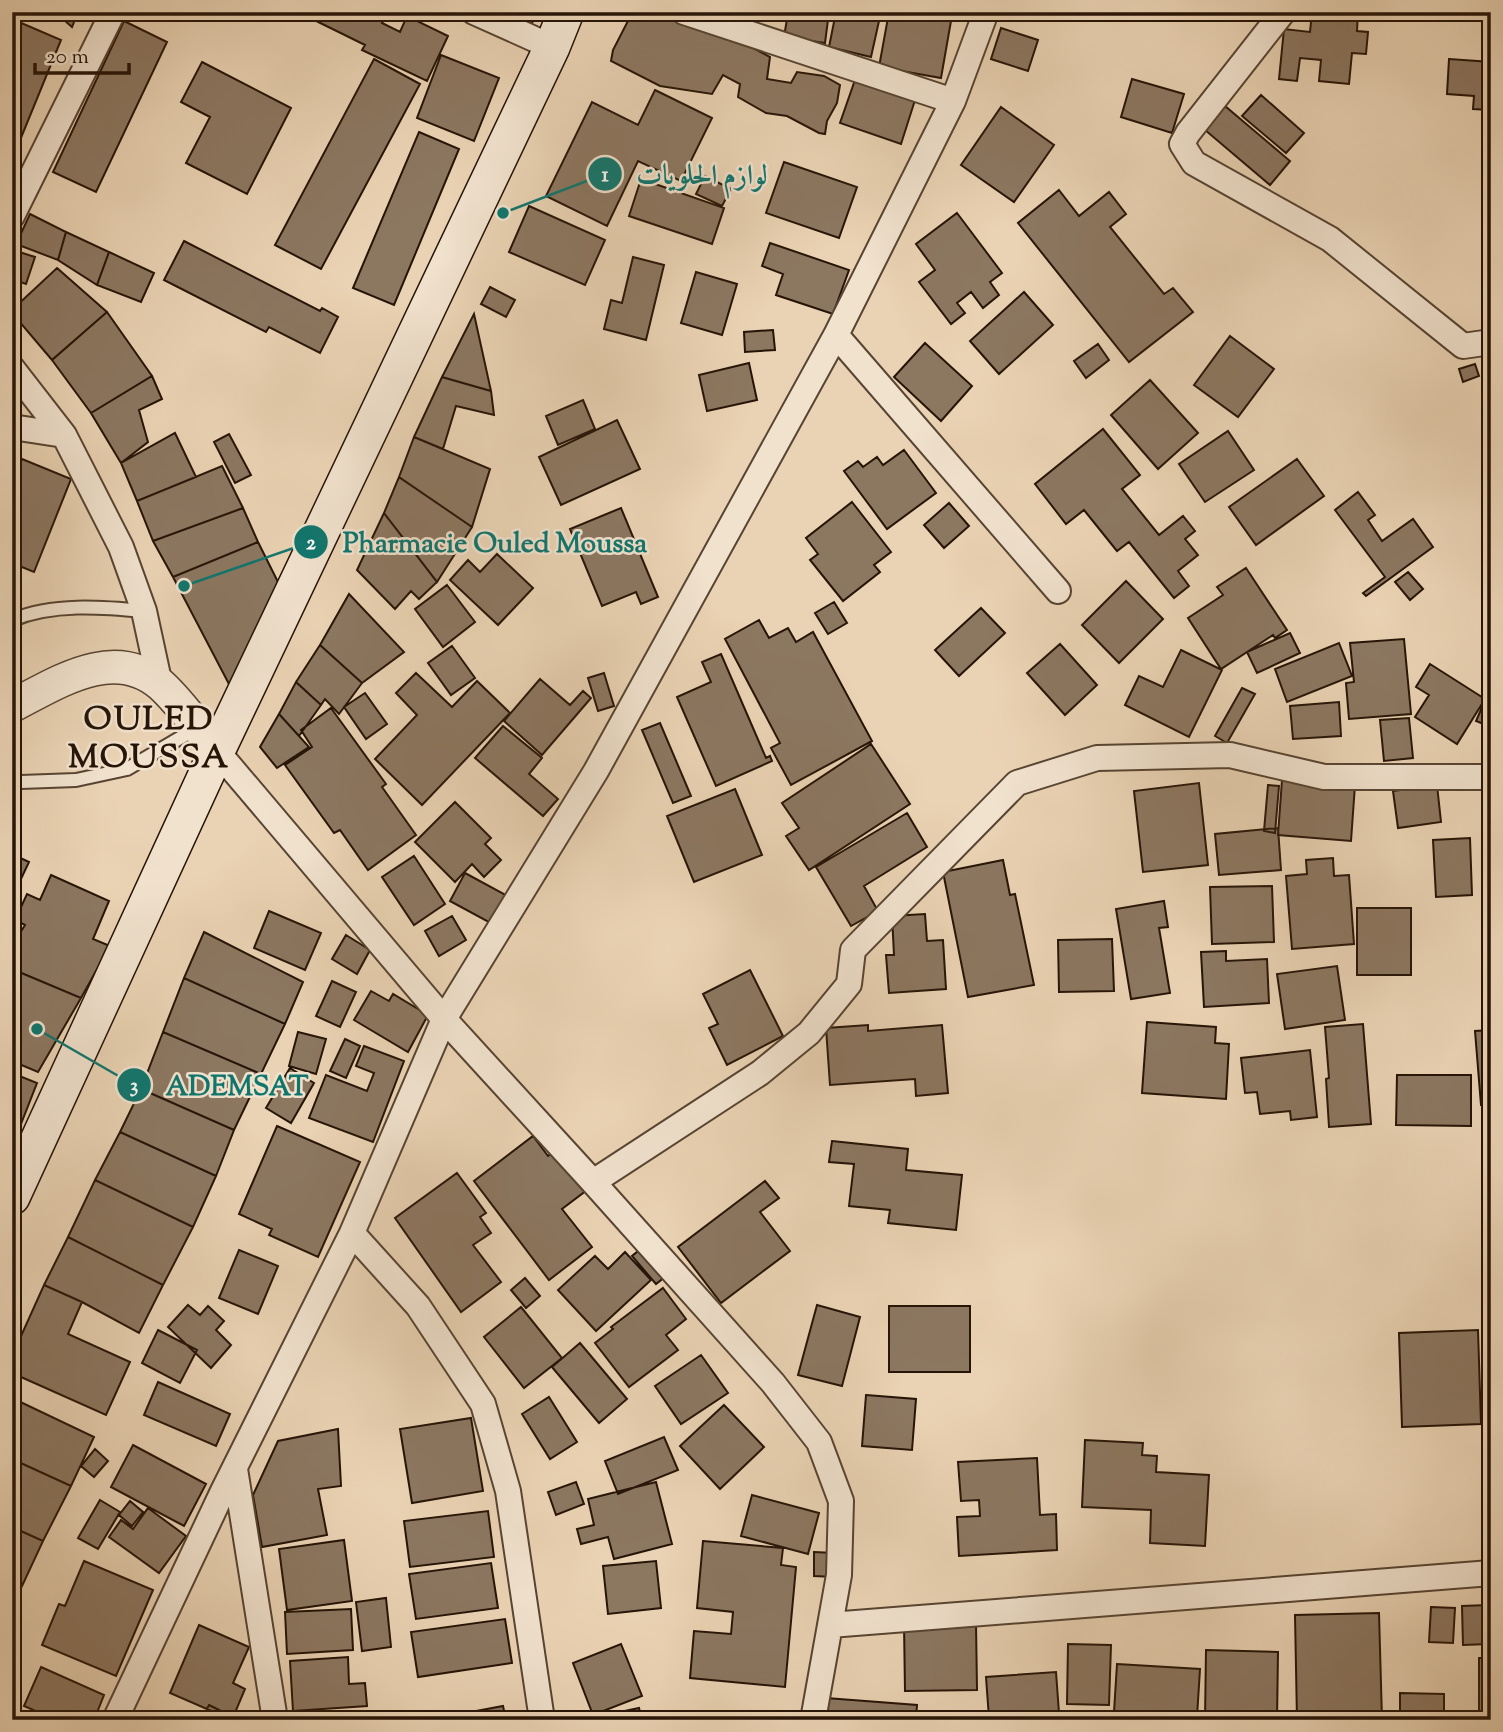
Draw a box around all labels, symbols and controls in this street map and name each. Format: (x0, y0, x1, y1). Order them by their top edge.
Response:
scale bar (35, 32, 130, 76)
text: 20 m (46, 43, 89, 73)
callout: لوازم الحلويات (588, 149, 782, 198)
text: لوازم الحلويات (636, 157, 768, 199)
text: 1 (601, 161, 609, 191)
callout: Pharmacie Ouled Moussa (294, 517, 661, 566)
text: Pharmacie Ouled Moussa (343, 525, 647, 565)
text: 2 (306, 529, 316, 559)
district label: OULED MOUSSA (68, 697, 230, 783)
callout: ADEMSAT (116, 1061, 322, 1110)
text: ADEMSAT (166, 1068, 309, 1108)
text: 3 (130, 1072, 138, 1102)

